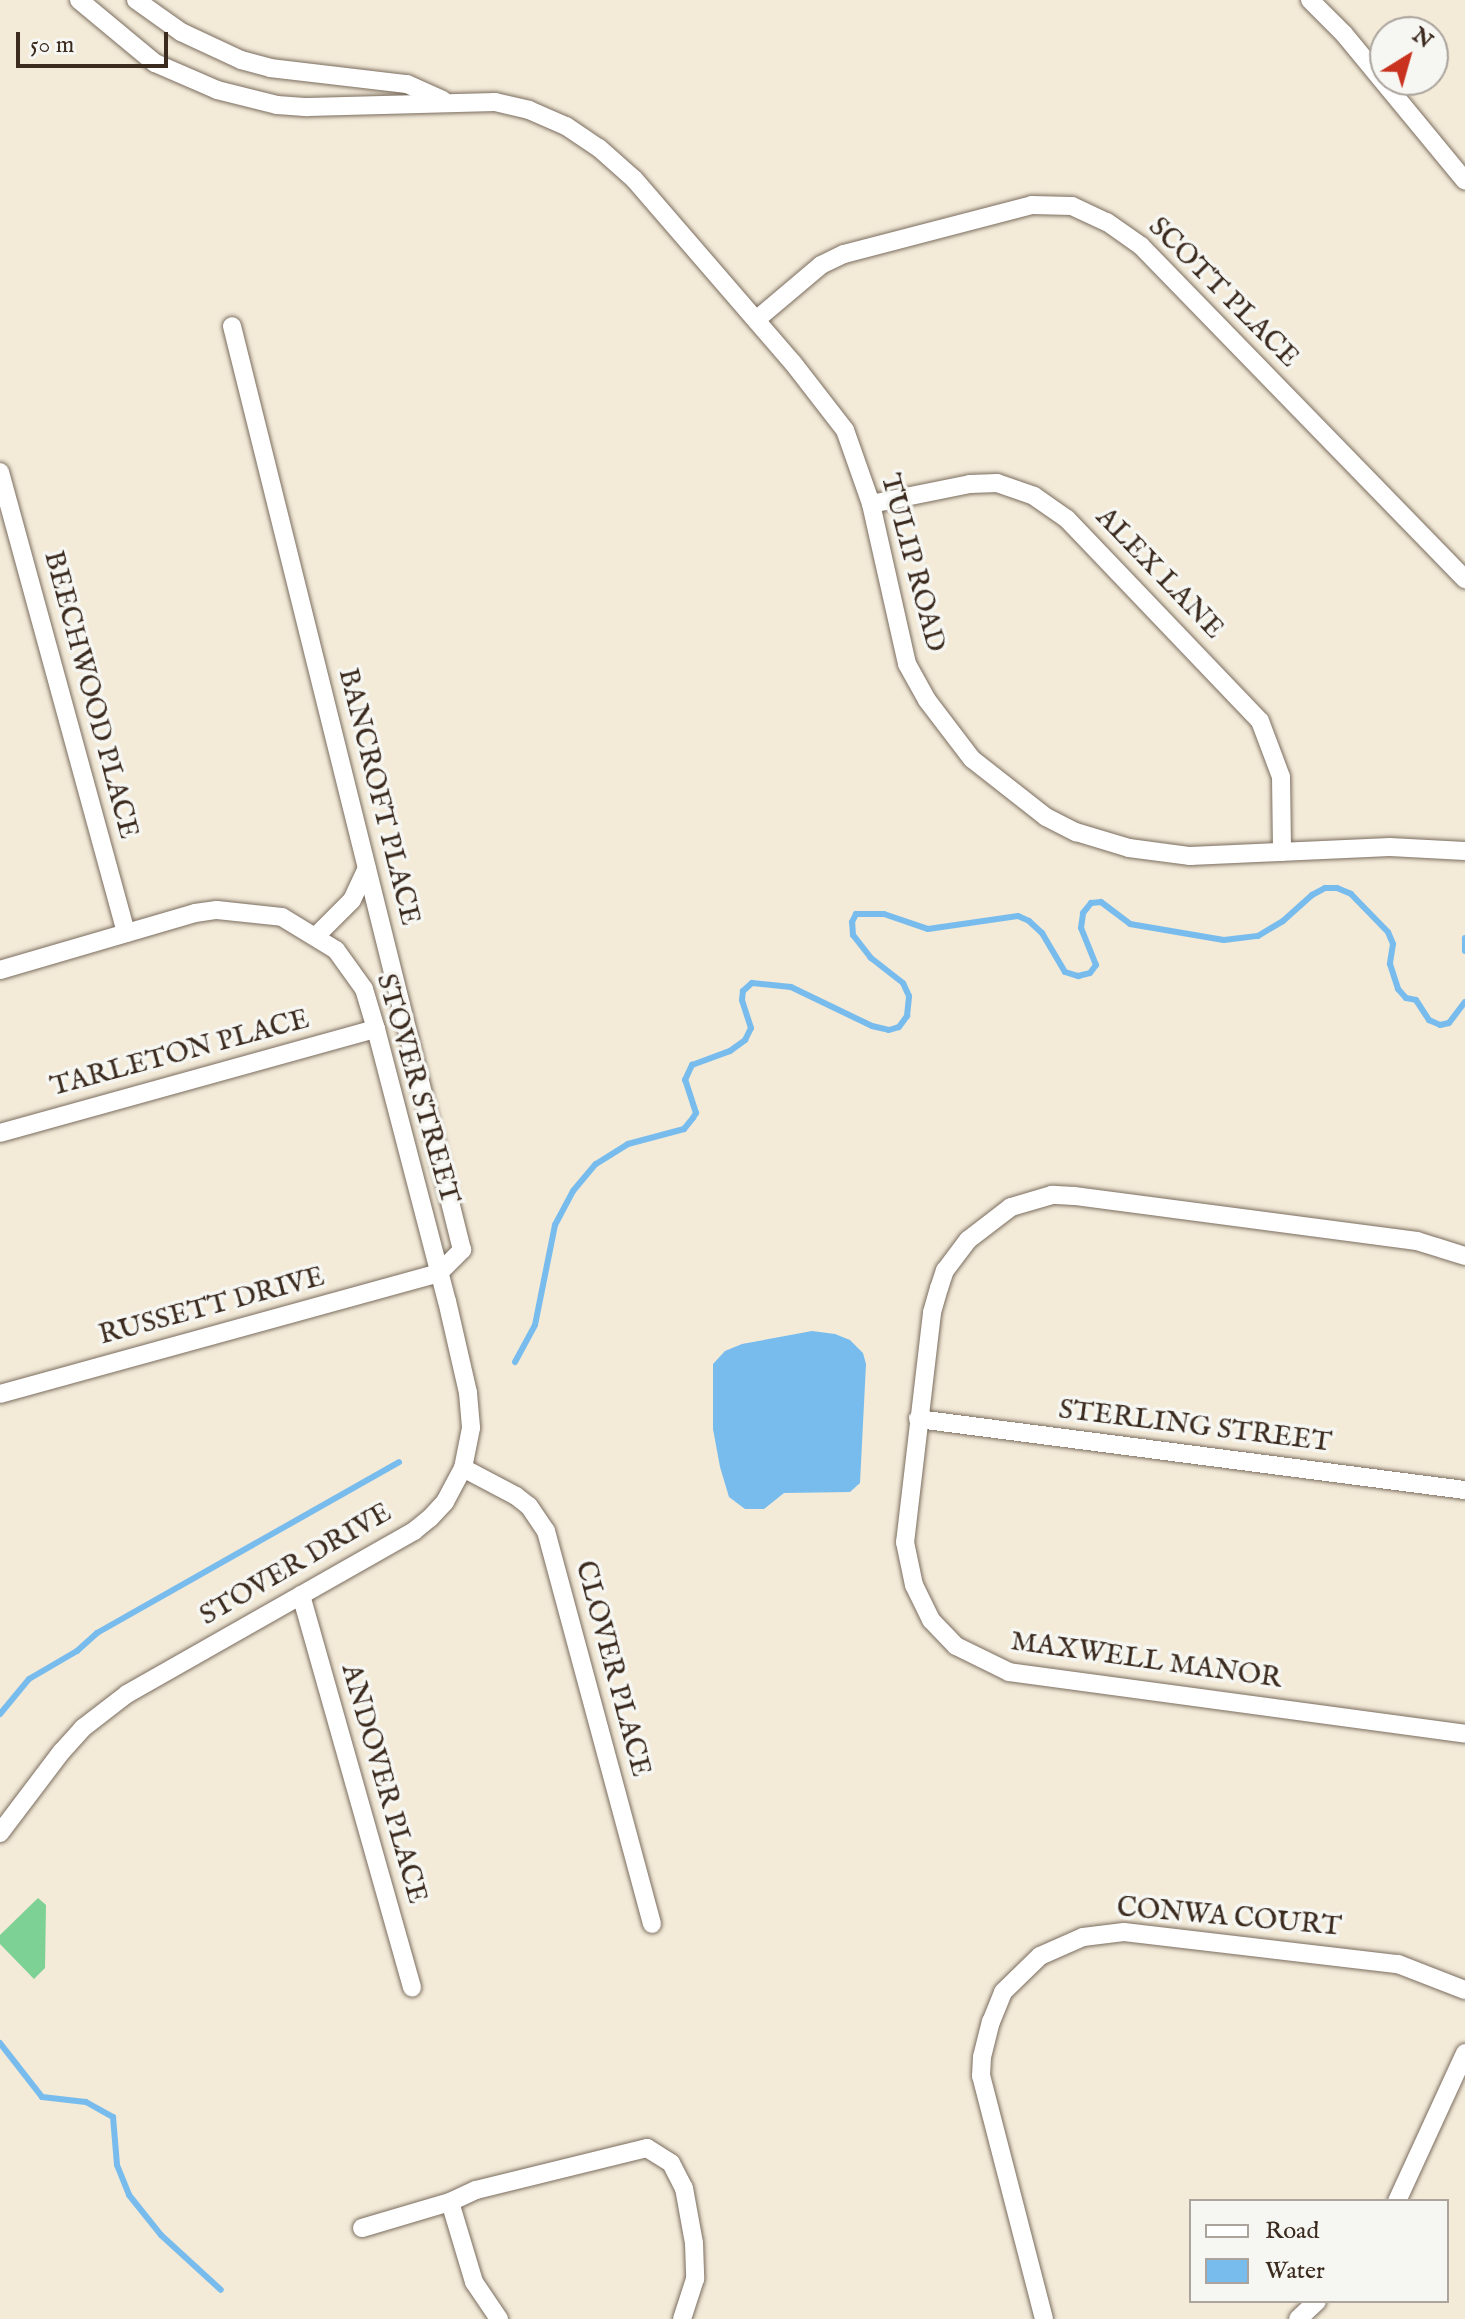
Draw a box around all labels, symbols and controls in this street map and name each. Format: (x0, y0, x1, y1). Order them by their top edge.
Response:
scale bar (20, 16, 172, 66)
north arrow (1369, 16, 1449, 96)
text: N (1406, 22, 1438, 55)
text: 50 m (30, 30, 74, 61)
street label: SCOTT PLACE (1141, 211, 1305, 375)
street label: TULIP ROAD (872, 470, 952, 656)
street label: ALEX LANE (1088, 501, 1230, 647)
street label: BEECHWOOD PLACE (35, 547, 145, 843)
street label: BANCROFT PLACE (330, 665, 426, 929)
street label: STOVER STREET (368, 970, 466, 1208)
street label: TARLETON PLACE (47, 1003, 313, 1105)
street label: RUSSETT DRIVE (95, 1261, 329, 1353)
street label: STERLING STREET (1057, 1394, 1333, 1460)
street label: STOVER DRIVE (194, 1497, 398, 1633)
street label: CLOVER PLACE (567, 1557, 657, 1781)
street label: MAXWELL MANOR (1008, 1625, 1284, 1697)
street label: ANDOVER PLACE (333, 1660, 433, 1908)
street label: CONWA COURT (1115, 1891, 1343, 1945)
legend (1189, 2199, 1449, 2303)
text: Road (1265, 2216, 1319, 2247)
text: Water (1265, 2256, 1325, 2287)

